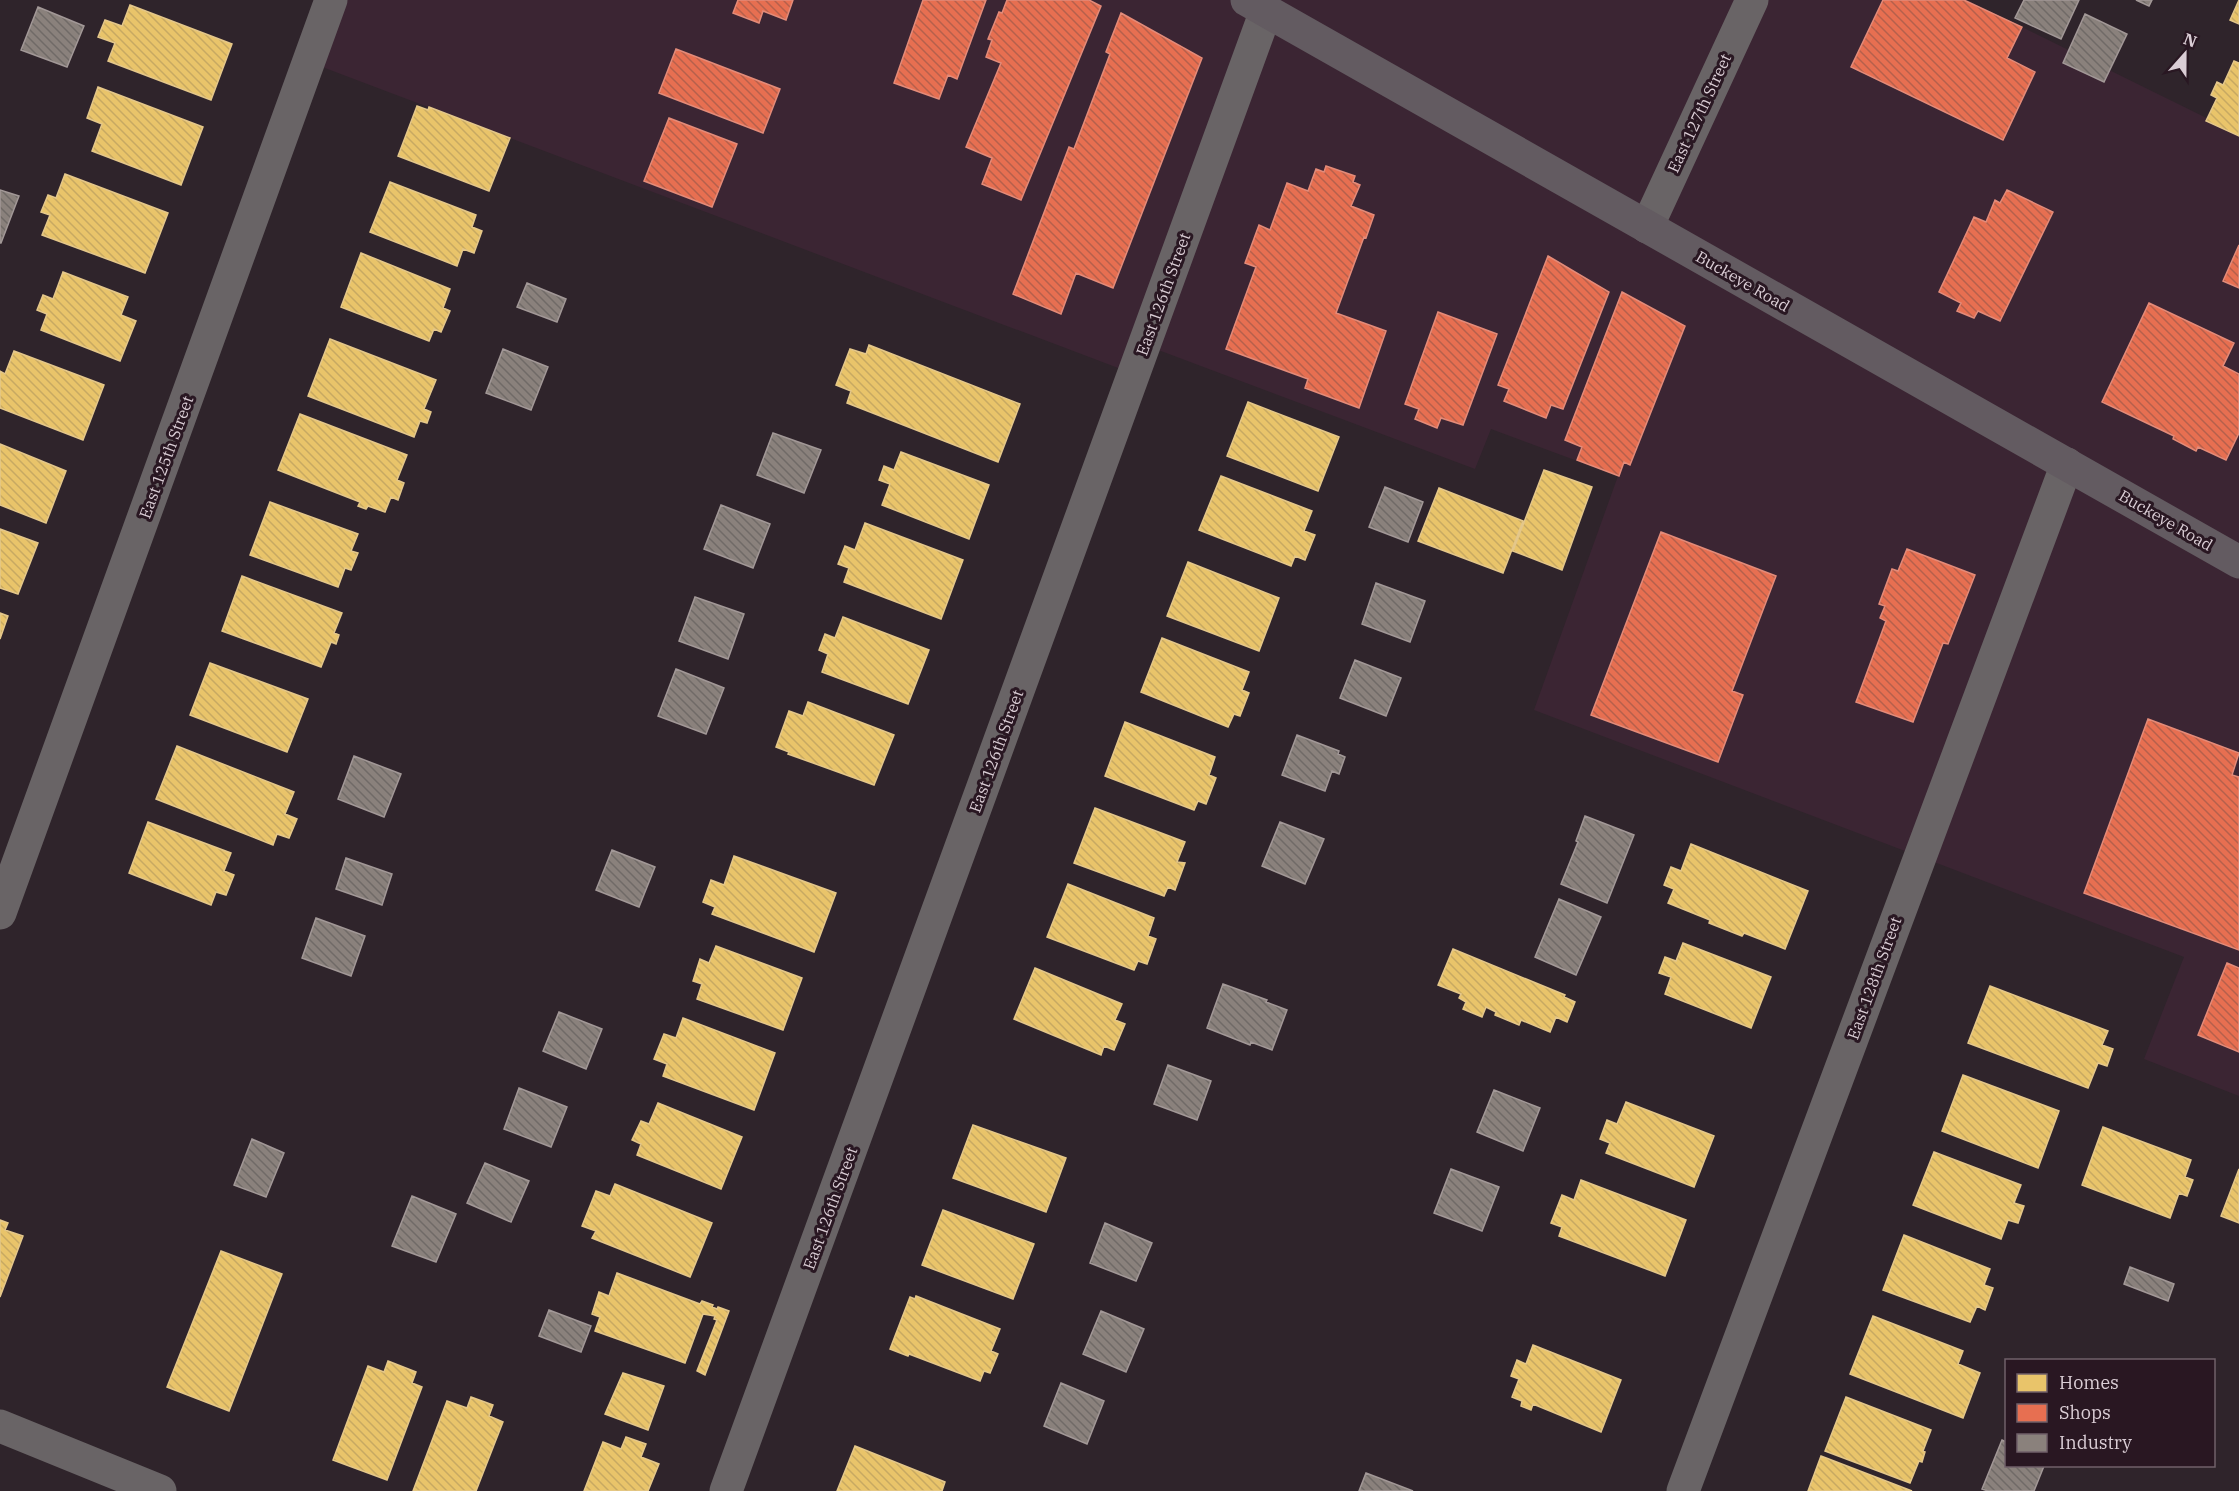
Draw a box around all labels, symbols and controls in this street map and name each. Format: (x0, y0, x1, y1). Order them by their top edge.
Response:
north arrow (2155, 24, 2215, 84)
text: N (2181, 28, 2200, 52)
street label: East 127th Street (1663, 50, 1735, 176)
street label: East 126th Street (1132, 230, 1195, 358)
street label: Buckeye Road (1692, 246, 1794, 316)
street label: East 125th Street (135, 393, 198, 521)
street label: Buckeye Road (2115, 485, 2217, 555)
street label: East 126th Street (965, 687, 1028, 815)
street label: East 128th Street (1843, 914, 1906, 1042)
street label: East 126th Street (799, 1144, 862, 1272)
legend (2005, 1359, 2215, 1467)
text: Homes (2059, 1371, 2119, 1394)
text: Shops (2059, 1401, 2111, 1424)
text: Industry (2059, 1431, 2132, 1454)

